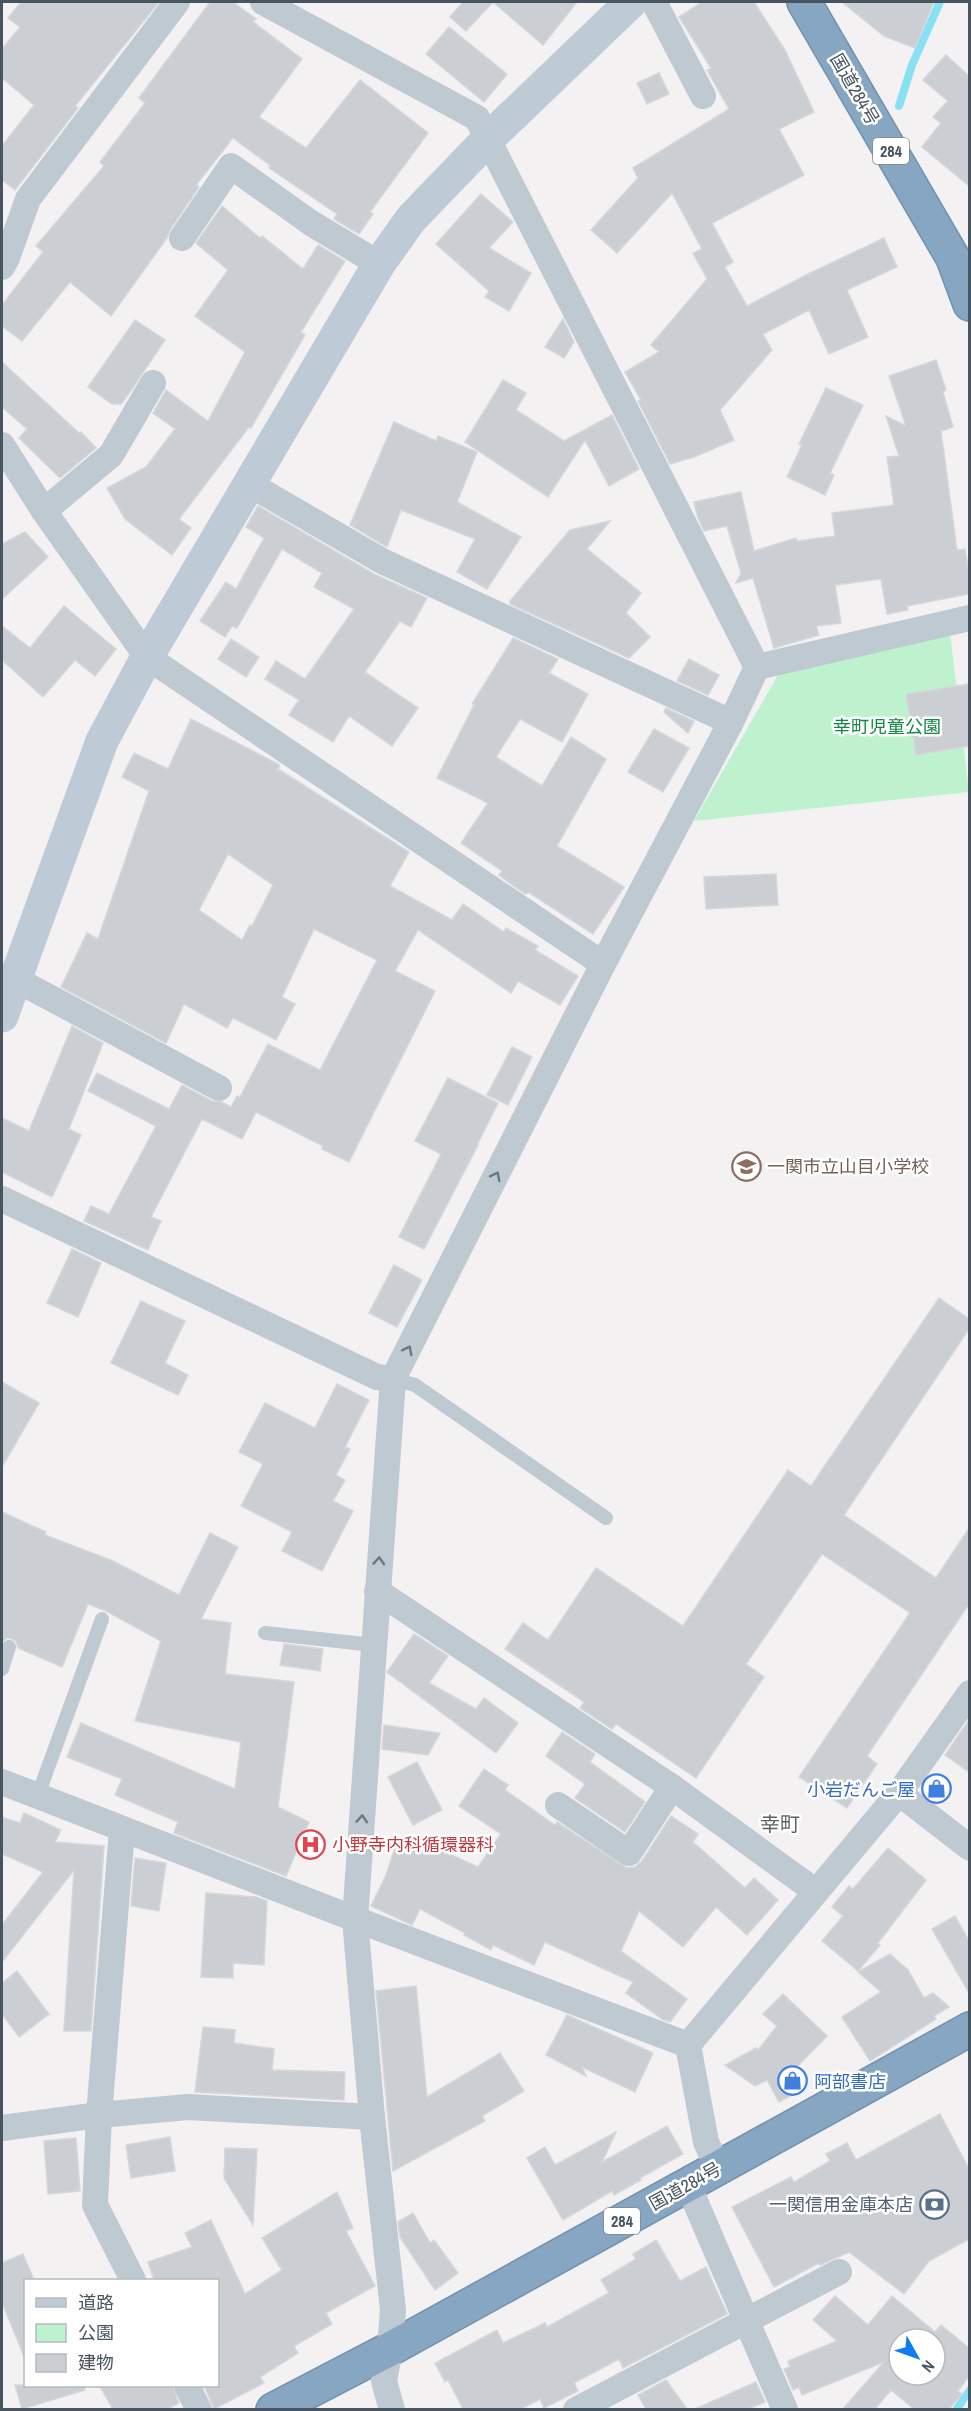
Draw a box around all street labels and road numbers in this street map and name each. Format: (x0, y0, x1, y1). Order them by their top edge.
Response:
street label: 国道284号 (825, 49, 885, 129)
road number: 284 (873, 138, 909, 164)
street label: 国道284号 (645, 2156, 725, 2216)
road number: 284 (604, 2208, 640, 2234)

